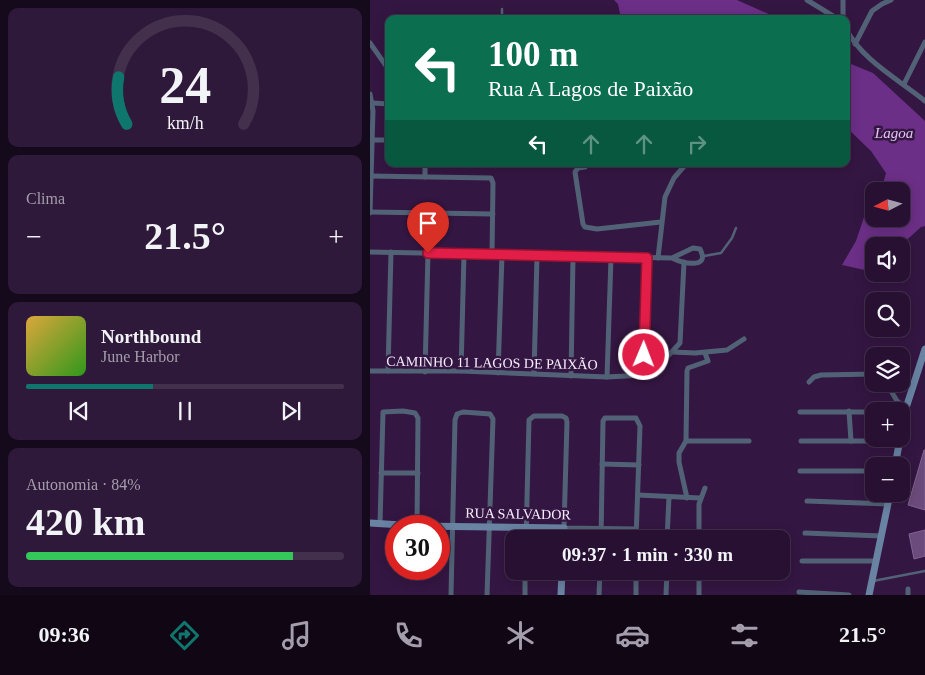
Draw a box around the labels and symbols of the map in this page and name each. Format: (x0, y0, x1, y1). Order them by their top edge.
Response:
water label: Lagoa (874, 125, 913, 141)
north arrow (865, 182, 910, 228)
pin (407, 202, 449, 253)
position arrow (617, 328, 669, 380)
street label: CAMINHO 11 LAGOS DE PAIXÃO (386, 354, 598, 372)
street label: RUA SALVADOR (465, 506, 571, 522)
speed limit sign: 30 (385, 515, 450, 580)

